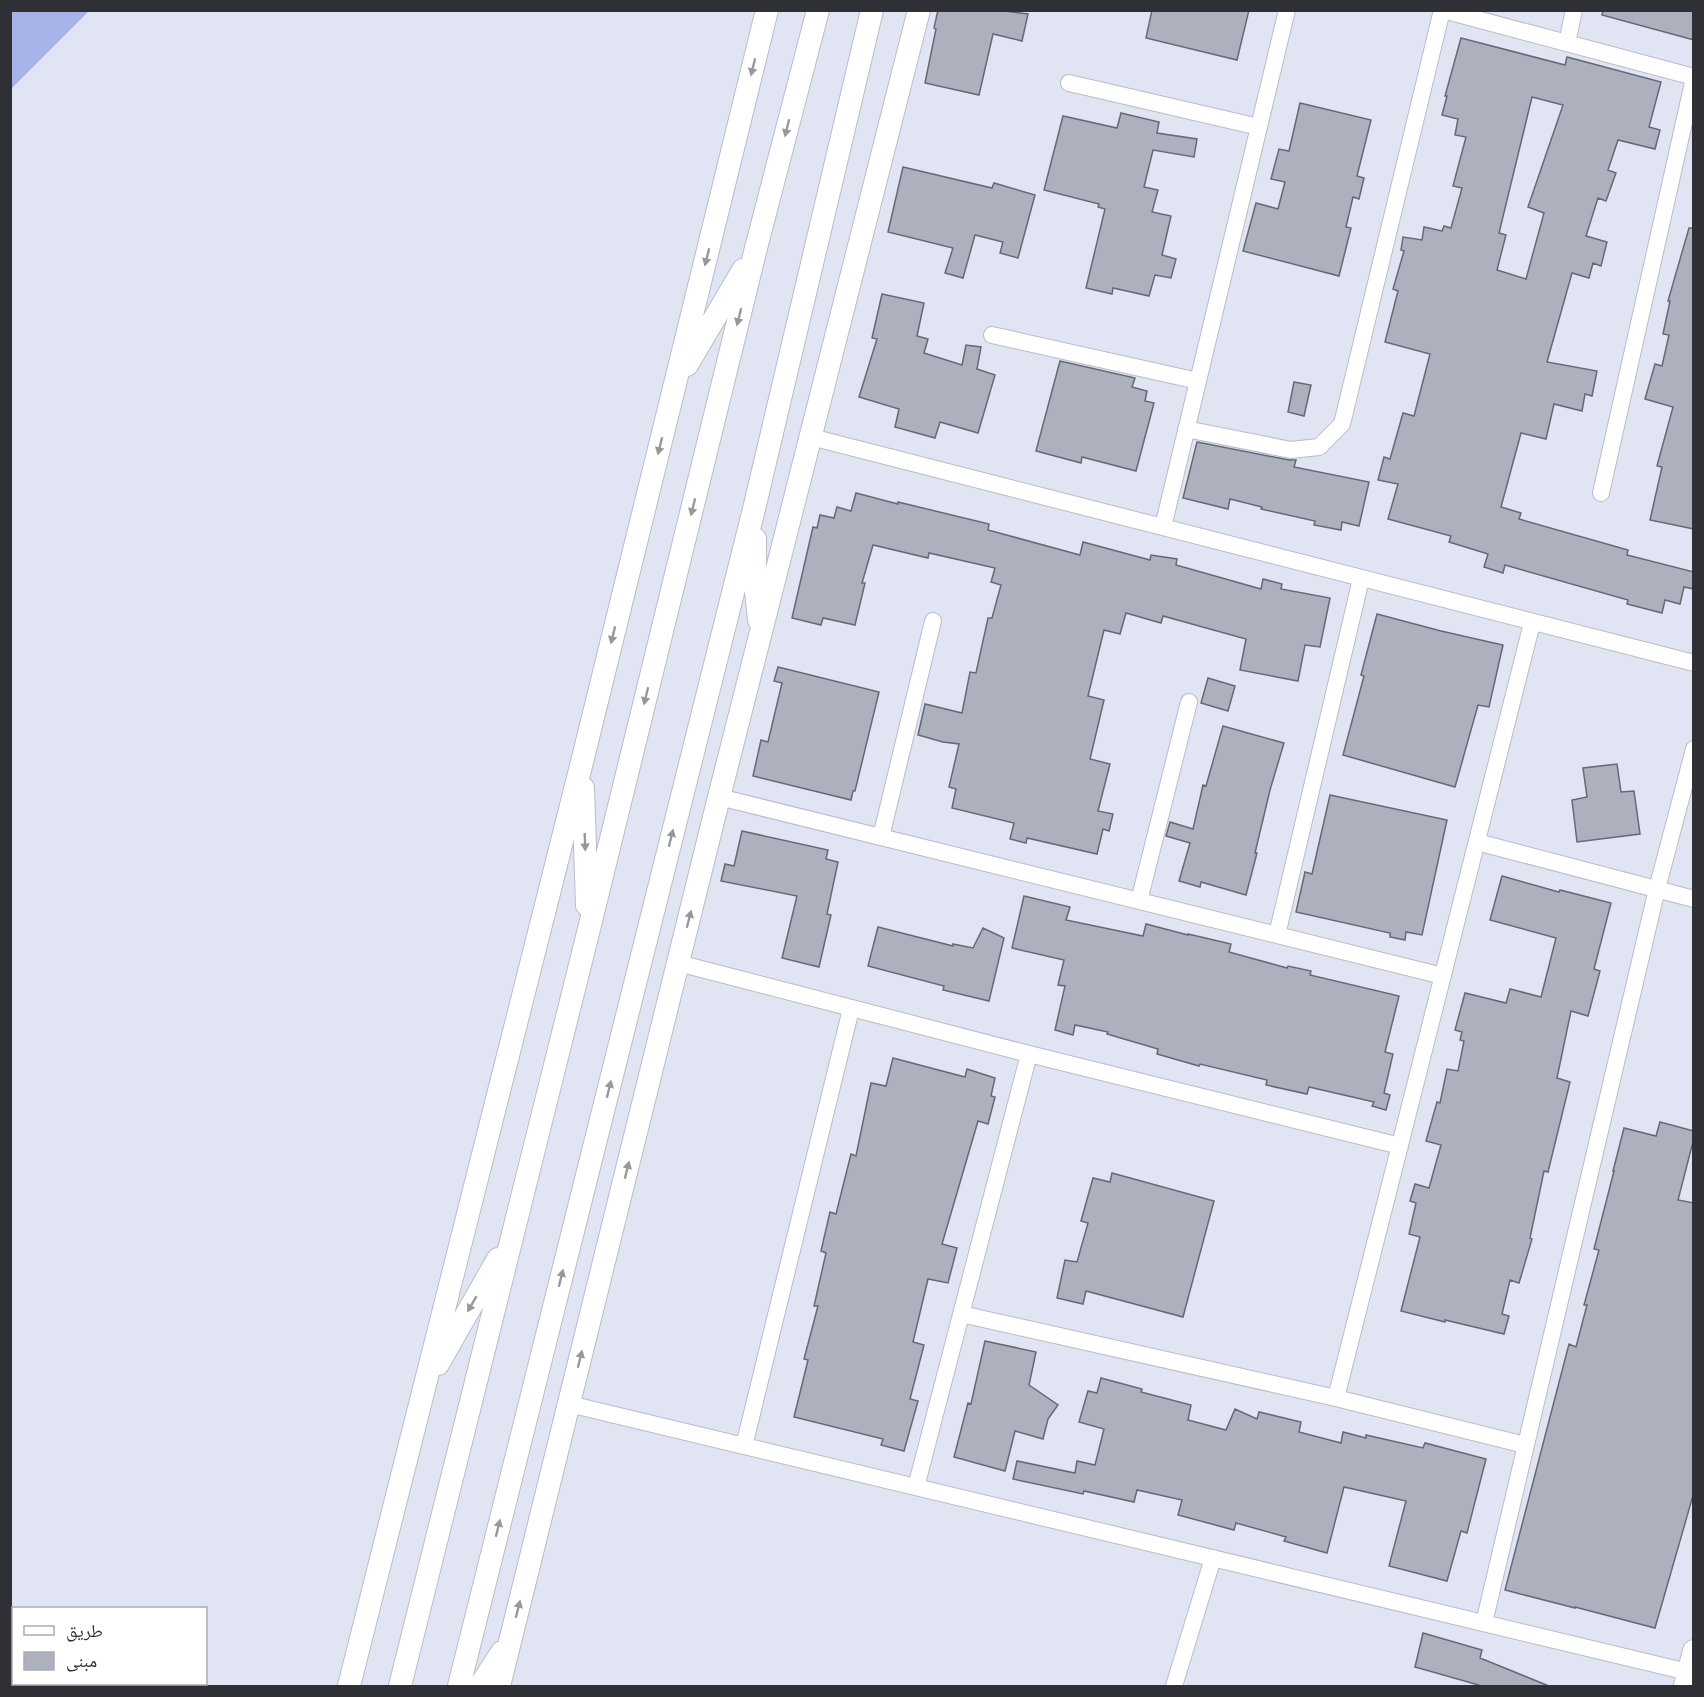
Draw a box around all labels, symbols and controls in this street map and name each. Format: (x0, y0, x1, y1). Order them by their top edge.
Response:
one-way arrow (748, 58, 758, 76)
one-way arrow (782, 119, 791, 137)
one-way arrow (701, 247, 711, 266)
one-way arrow (734, 308, 744, 326)
one-way arrow (654, 437, 664, 455)
one-way arrow (687, 497, 697, 516)
one-way arrow (608, 626, 618, 645)
one-way arrow (641, 687, 651, 705)
one-way arrow (667, 829, 677, 847)
one-way arrow (580, 832, 590, 851)
one-way arrow (684, 910, 694, 928)
one-way arrow (604, 1079, 614, 1098)
one-way arrow (623, 1160, 632, 1178)
one-way arrow (557, 1268, 567, 1287)
one-way arrow (467, 1296, 477, 1313)
one-way arrow (576, 1350, 586, 1368)
one-way arrow (494, 1519, 504, 1537)
one-way arrow (514, 1600, 524, 1619)
legend (12, 1607, 207, 1685)
text: طريق (66, 1620, 103, 1642)
text: مبنى (66, 1650, 97, 1672)

